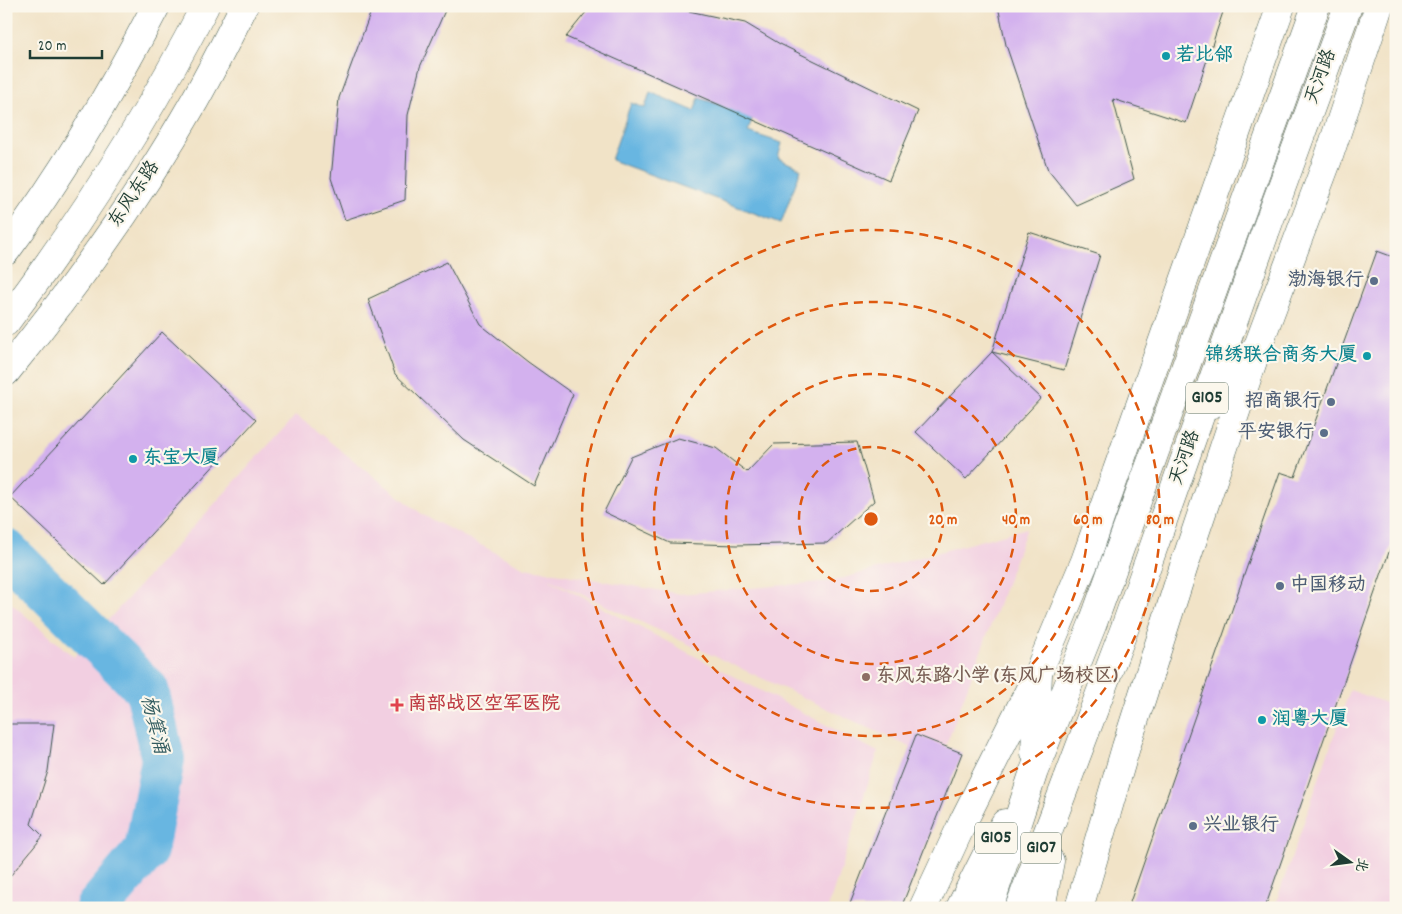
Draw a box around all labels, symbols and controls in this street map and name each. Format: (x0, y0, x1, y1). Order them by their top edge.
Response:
scale bar (30, 28, 102, 60)
text: 20 m (38, 36, 66, 58)
place label: 若比邻 (1176, 43, 1233, 70)
street label: 天河路 (1300, 46, 1344, 108)
marker: 若比邻 (1160, 50, 1172, 62)
street label: 东风东路 (103, 156, 167, 234)
place label: 渤海银行 (1288, 268, 1364, 295)
marker: 渤海银行 (1368, 275, 1380, 287)
place label: 锦绣联合商务大厦 (1205, 343, 1357, 370)
marker: 锦绣联合商务大厦 (1361, 350, 1373, 362)
road number: G105 (1186, 382, 1228, 413)
place label: 招商银行 (1245, 389, 1321, 416)
marker: 招商银行 (1325, 396, 1337, 408)
place label: 平安银行 (1238, 420, 1314, 447)
street label: 天河路 (1164, 427, 1208, 489)
marker: 平安银行 (1318, 427, 1330, 439)
place label: 东宝大厦 (143, 446, 219, 473)
marker: 东宝大厦 (127, 453, 139, 465)
centre of rings (862, 510, 880, 528)
text: 20 m (929, 510, 957, 532)
text: 40 m (1002, 510, 1030, 532)
text: 60 m (1073, 510, 1103, 532)
text: 80 m (1146, 510, 1174, 532)
place label: 中国移动 (1290, 573, 1366, 600)
marker: 中国移动 (1274, 580, 1286, 592)
place label: 东风东路小学 (东风广场校区) (876, 664, 1118, 691)
marker: 东风东路小学 (东风广场校区) (860, 671, 872, 683)
place label: 南部战区空军医院 (408, 692, 560, 719)
water label: 杨箕涌 (132, 693, 174, 758)
marker: 南部战区空军医院 (390, 698, 404, 712)
place label: 润粤大厦 (1272, 707, 1348, 734)
marker: 润粤大厦 (1256, 714, 1268, 726)
place label: 兴业银行 (1203, 813, 1279, 840)
marker: 兴业银行 (1187, 820, 1199, 832)
road number: G105 (975, 822, 1017, 854)
road number: G107 (1021, 832, 1061, 864)
north arrow (1324, 836, 1374, 886)
text: 北 (1349, 855, 1372, 874)

